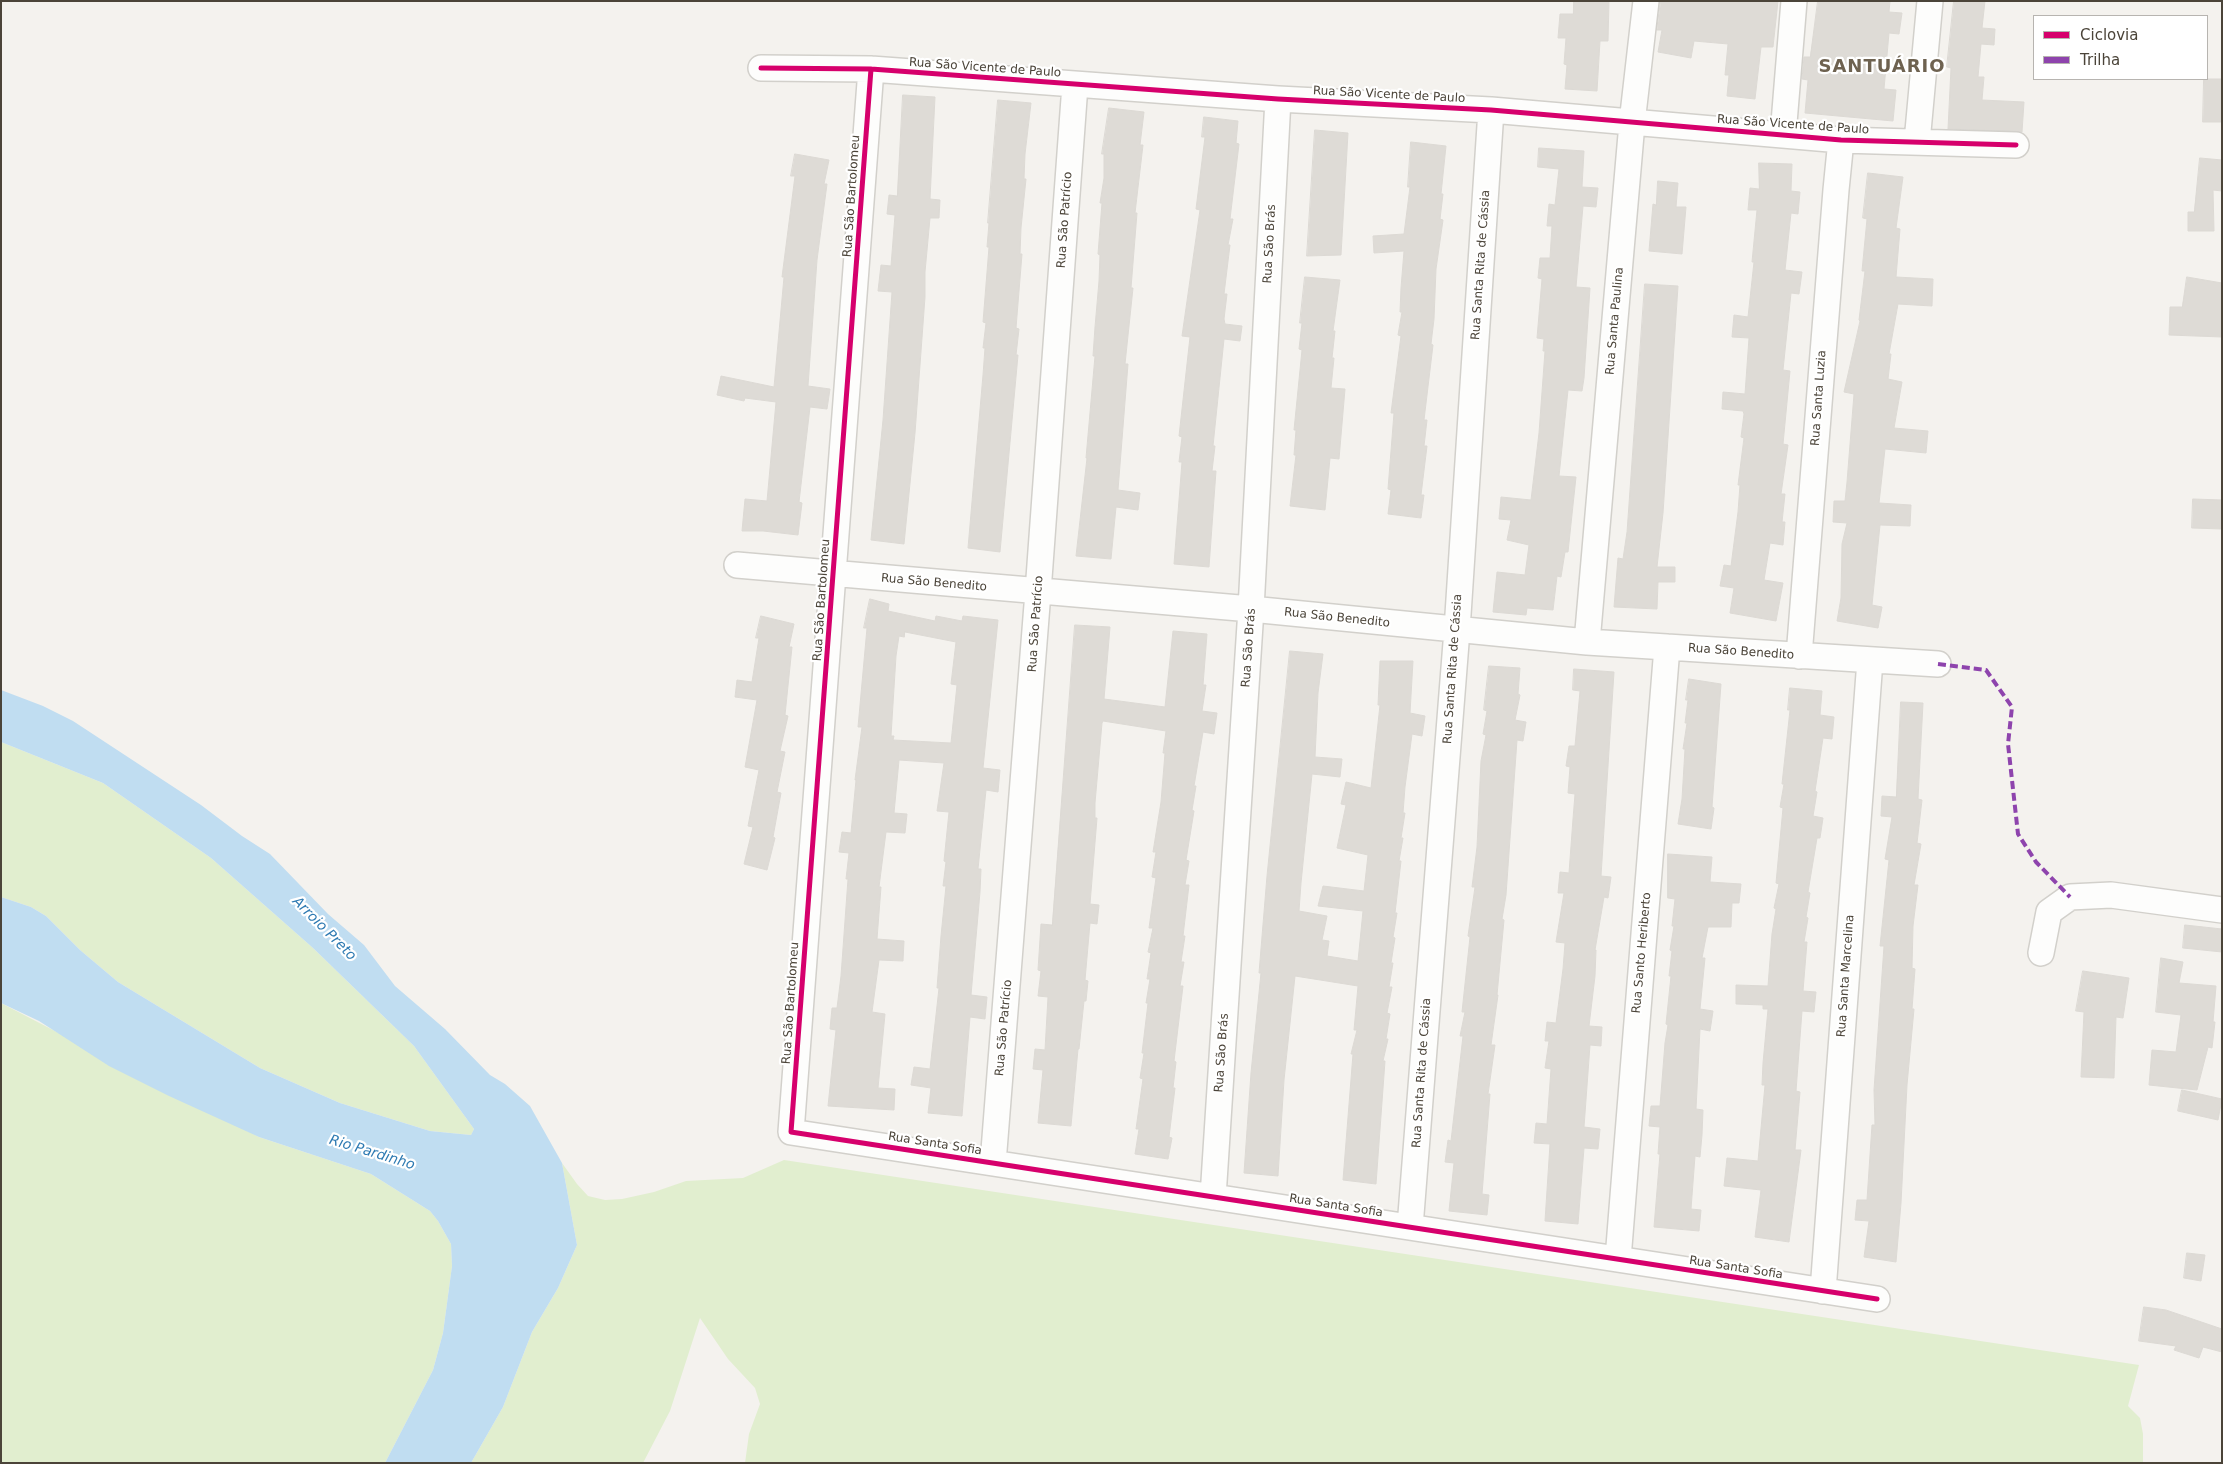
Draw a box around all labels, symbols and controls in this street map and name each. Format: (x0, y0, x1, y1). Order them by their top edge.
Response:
legend (2033, 15, 2208, 80)
text: Ciclovia (2080, 26, 2138, 44)
text: Trilha (2080, 51, 2120, 69)
street label: Rua São Vicente de Paulo (908, 55, 1062, 81)
district label: SANTUÁRIO (1817, 56, 1947, 78)
street label: Rua São Vicente de Paulo (1312, 84, 1466, 106)
street label: Rua São Vicente de Paulo (1716, 112, 1870, 138)
street label: Rua São Bartolomeu (841, 134, 863, 258)
street label: Rua São Patrício (1054, 171, 1076, 269)
street label: Rua Santa Rita de Cássia (1469, 190, 1493, 340)
street label: Rua São Brás (1261, 204, 1279, 284)
street label: Rua Santa Paulina (1603, 266, 1627, 376)
street label: Rua Santa Luzia (1808, 350, 1830, 446)
street label: Rua São Bartolomeu (811, 538, 833, 662)
street label: Rua São Benedito (880, 571, 988, 595)
street label: Rua São Patrício (1025, 575, 1047, 673)
street label: Rua Santa Rita de Cássia (1441, 594, 1465, 744)
street label: Rua São Benedito (1283, 605, 1391, 631)
street label: Rua São Brás (1239, 608, 1259, 688)
street label: Rua São Benedito (1687, 641, 1795, 663)
street label: Rua Santo Heriberto (1630, 892, 1654, 1014)
water label: Arroio Preto (289, 894, 359, 964)
street label: Rua Santa Marcelina (1835, 914, 1857, 1038)
street label: Rua São Bartolomeu (780, 941, 802, 1065)
street label: Rua São Patrício (993, 979, 1015, 1077)
street label: Rua Santa Rita de Cássia (1410, 998, 1434, 1148)
street label: Rua São Brás (1212, 1013, 1232, 1093)
street label: Rua Santa Sofia (887, 1129, 983, 1159)
water label: Rio Pardinho (327, 1132, 417, 1174)
street label: Rua Santa Sofia (1288, 1191, 1384, 1221)
street label: Rua Santa Sofia (1688, 1253, 1784, 1283)

